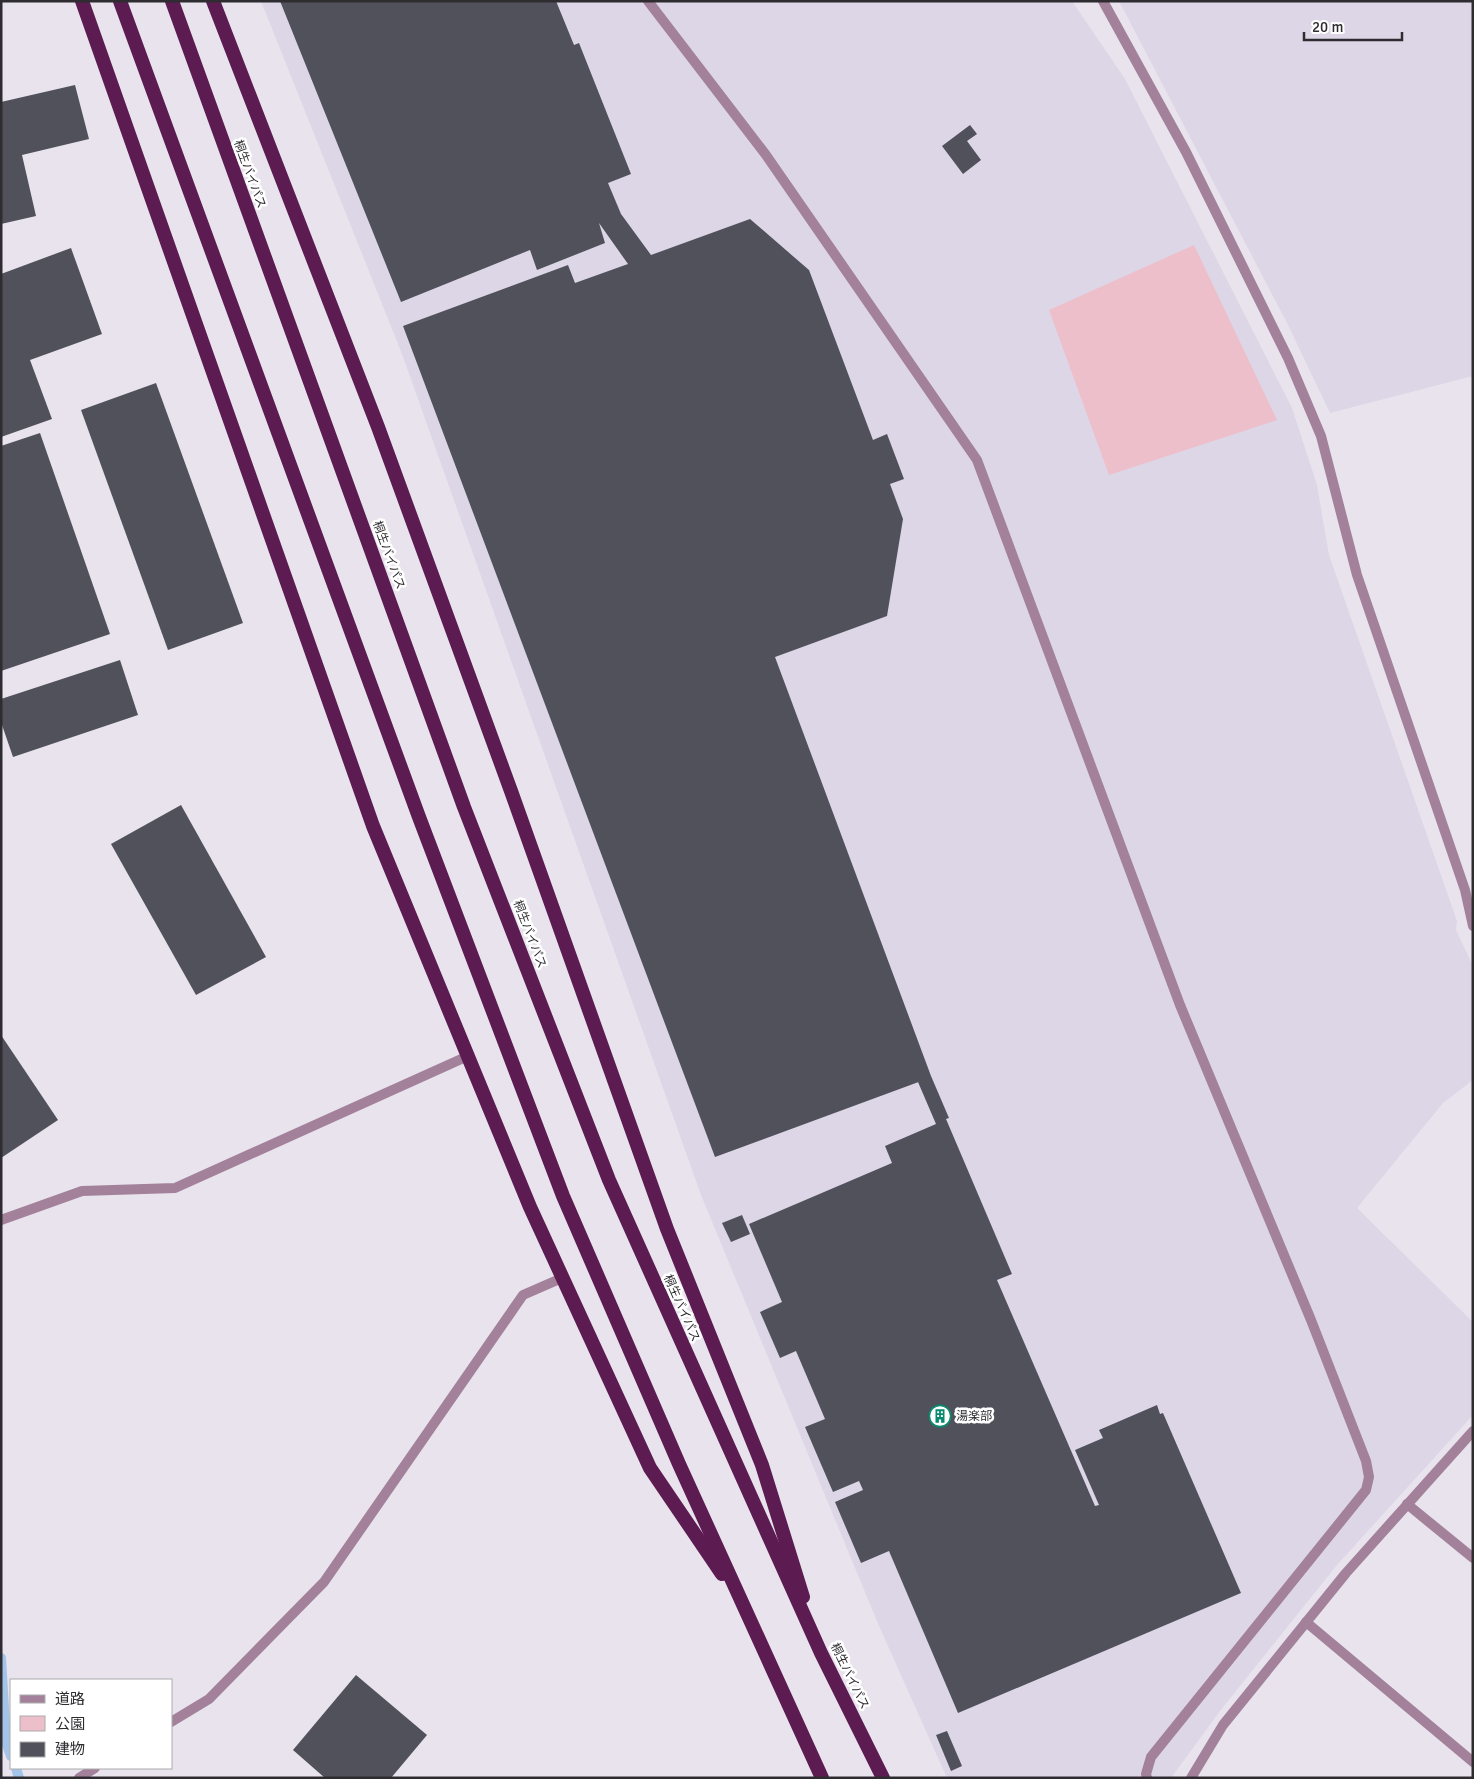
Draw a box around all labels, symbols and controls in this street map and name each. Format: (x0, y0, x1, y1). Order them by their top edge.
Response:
scale bar (1304, 10, 1402, 42)
text: 20 m (1312, 18, 1343, 36)
street label: 桐生バイパス (230, 138, 269, 210)
street label: 桐生バイパス (369, 519, 408, 591)
street label: 桐生バイパス (510, 898, 549, 970)
street label: 桐生バイパス (660, 1272, 703, 1344)
building icon: 湯楽部 (928, 1404, 952, 1428)
place label: 湯楽部 (956, 1409, 992, 1424)
street label: 桐生バイパス (827, 1641, 872, 1712)
legend (10, 1679, 172, 1769)
text: 道路 (55, 1690, 85, 1708)
text: 公園 (55, 1715, 85, 1733)
text: 建物 (55, 1740, 85, 1758)

